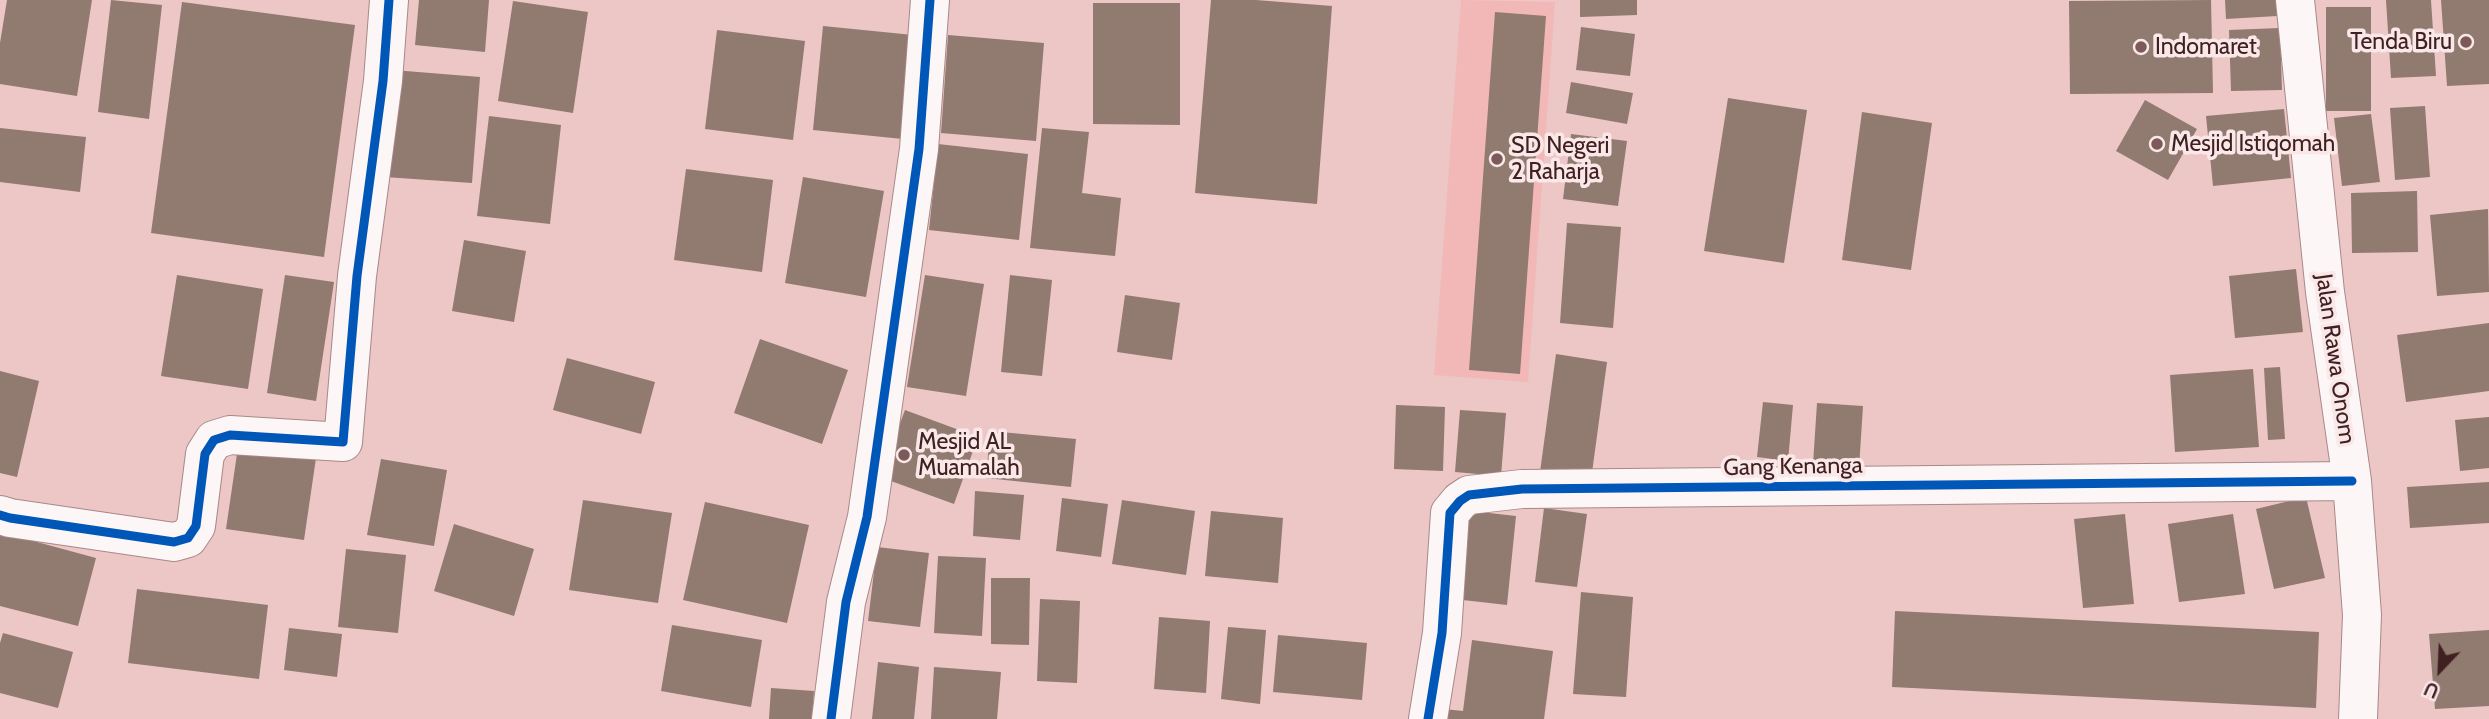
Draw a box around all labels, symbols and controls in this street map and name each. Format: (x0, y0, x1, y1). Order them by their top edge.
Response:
place label: Tenda Biru (2350, 28, 2452, 56)
place label: Indomaret (2155, 33, 2257, 61)
marker: Tenda Biru (2458, 34, 2474, 50)
marker: Indomaret (2133, 39, 2149, 55)
place label: Mesjid Istiqomah (2171, 130, 2335, 158)
place label: SD Negeri 2 Raharja (1511, 132, 1609, 186)
marker: Mesjid Istiqomah (2149, 136, 2165, 152)
marker: SD Negeri 2 Raharja (1489, 151, 1505, 167)
street label: Jalan Rawa Onom (2309, 272, 2361, 446)
place label: Mesjid AL Muamalah (918, 428, 1020, 482)
marker: Mesjid AL Muamalah (896, 447, 912, 463)
street label: Gang Kenanga (1723, 452, 1863, 482)
north arrow (2405, 635, 2475, 705)
text: U (2421, 677, 2442, 703)

